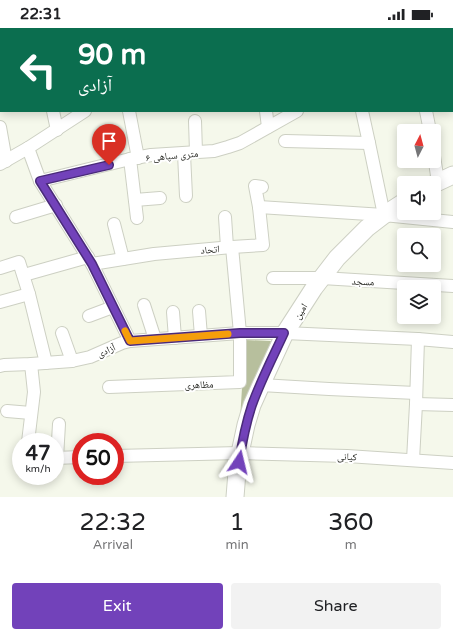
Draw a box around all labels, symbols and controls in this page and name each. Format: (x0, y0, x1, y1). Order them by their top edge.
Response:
text: 22:31 (20, 5, 62, 23)
text: 90 m (78, 38, 146, 72)
icon: left (12, 44, 64, 96)
text: آزادی (78, 74, 112, 96)
pin (92, 124, 126, 165)
north arrow (397, 124, 441, 168)
map controls (397, 124, 441, 324)
icon: arrive (98, 130, 120, 152)
street label: ۶ متری سپاهی (145, 148, 199, 164)
button: sound (397, 176, 441, 220)
button: search (397, 228, 441, 272)
street label: اتحاد (200, 243, 220, 257)
street label: مسجد (351, 275, 375, 289)
button: layers (397, 280, 441, 324)
street label: امین (291, 301, 310, 322)
street label: آزادی (95, 341, 118, 360)
street label: مظاهری (184, 378, 214, 391)
speed limit sign: 50 (72, 433, 124, 485)
position arrow (218, 441, 260, 483)
text: 47 (25, 442, 51, 466)
street label: کیانی (337, 451, 357, 463)
text: km/h (25, 463, 51, 475)
text: 22:32 (80, 508, 146, 537)
text: 1 (230, 508, 245, 537)
text: 360 (328, 508, 373, 537)
text: Arrival (93, 537, 133, 553)
text: min (226, 537, 249, 553)
text: m (345, 537, 357, 553)
button: Exit (12, 583, 223, 629)
button: Share (231, 583, 441, 629)

